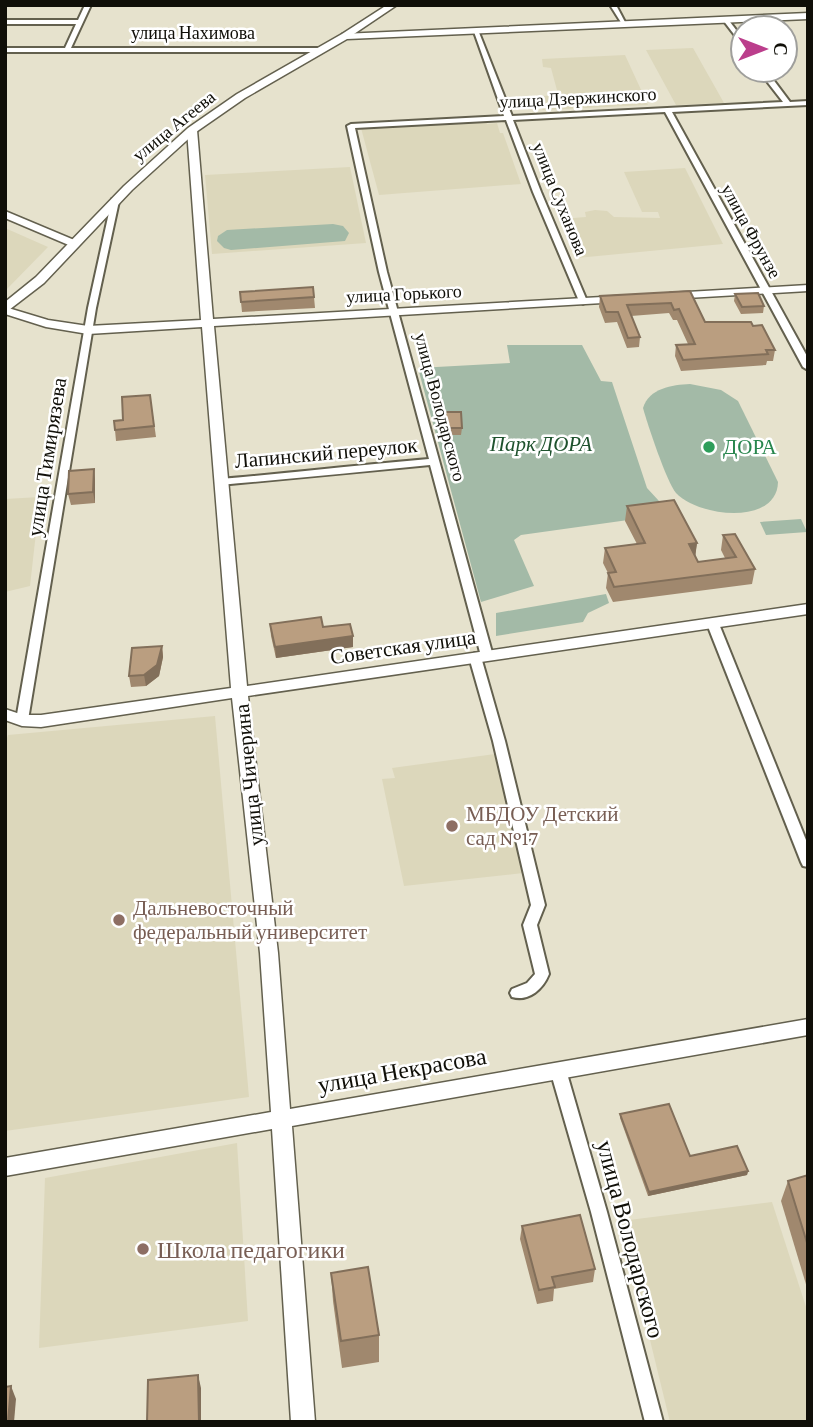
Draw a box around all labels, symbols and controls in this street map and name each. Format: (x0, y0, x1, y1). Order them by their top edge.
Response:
north arrow (729, 14, 799, 84)
street label: улица Нахимова (131, 23, 255, 43)
text: С (770, 42, 791, 56)
street label: улица Дзержинского (499, 84, 657, 112)
street label: улица Агеева (129, 87, 219, 165)
street label: улица Суханова (528, 140, 592, 258)
street label: улица Фрунзе (717, 180, 785, 282)
street label: улица Горького (346, 281, 462, 307)
street label: улица Володарского (411, 331, 469, 483)
street label: улица Тимирязева (23, 375, 72, 538)
park label: Парк ДОРА (489, 432, 592, 456)
street label: Лапинский переулок (234, 433, 419, 473)
place label: ДОРА (723, 435, 777, 459)
marker: ДОРА (701, 439, 717, 455)
street label: Советская улица (329, 625, 478, 669)
street label: улица Чичерина (230, 702, 268, 847)
place label: МБДОУ Детский сад №17 (466, 802, 618, 850)
marker: МБДОУ Детский сад №17 (444, 818, 460, 834)
place label: Дальневосточный федеральный университет (133, 896, 367, 944)
marker: Дальневосточный федеральный университет (111, 912, 127, 928)
street label: улица Некрасова (316, 1042, 489, 1098)
street label: улица Володарского (592, 1137, 670, 1341)
place label: Школа педагогики (157, 1236, 345, 1263)
marker: Школа педагогики (135, 1241, 151, 1257)

